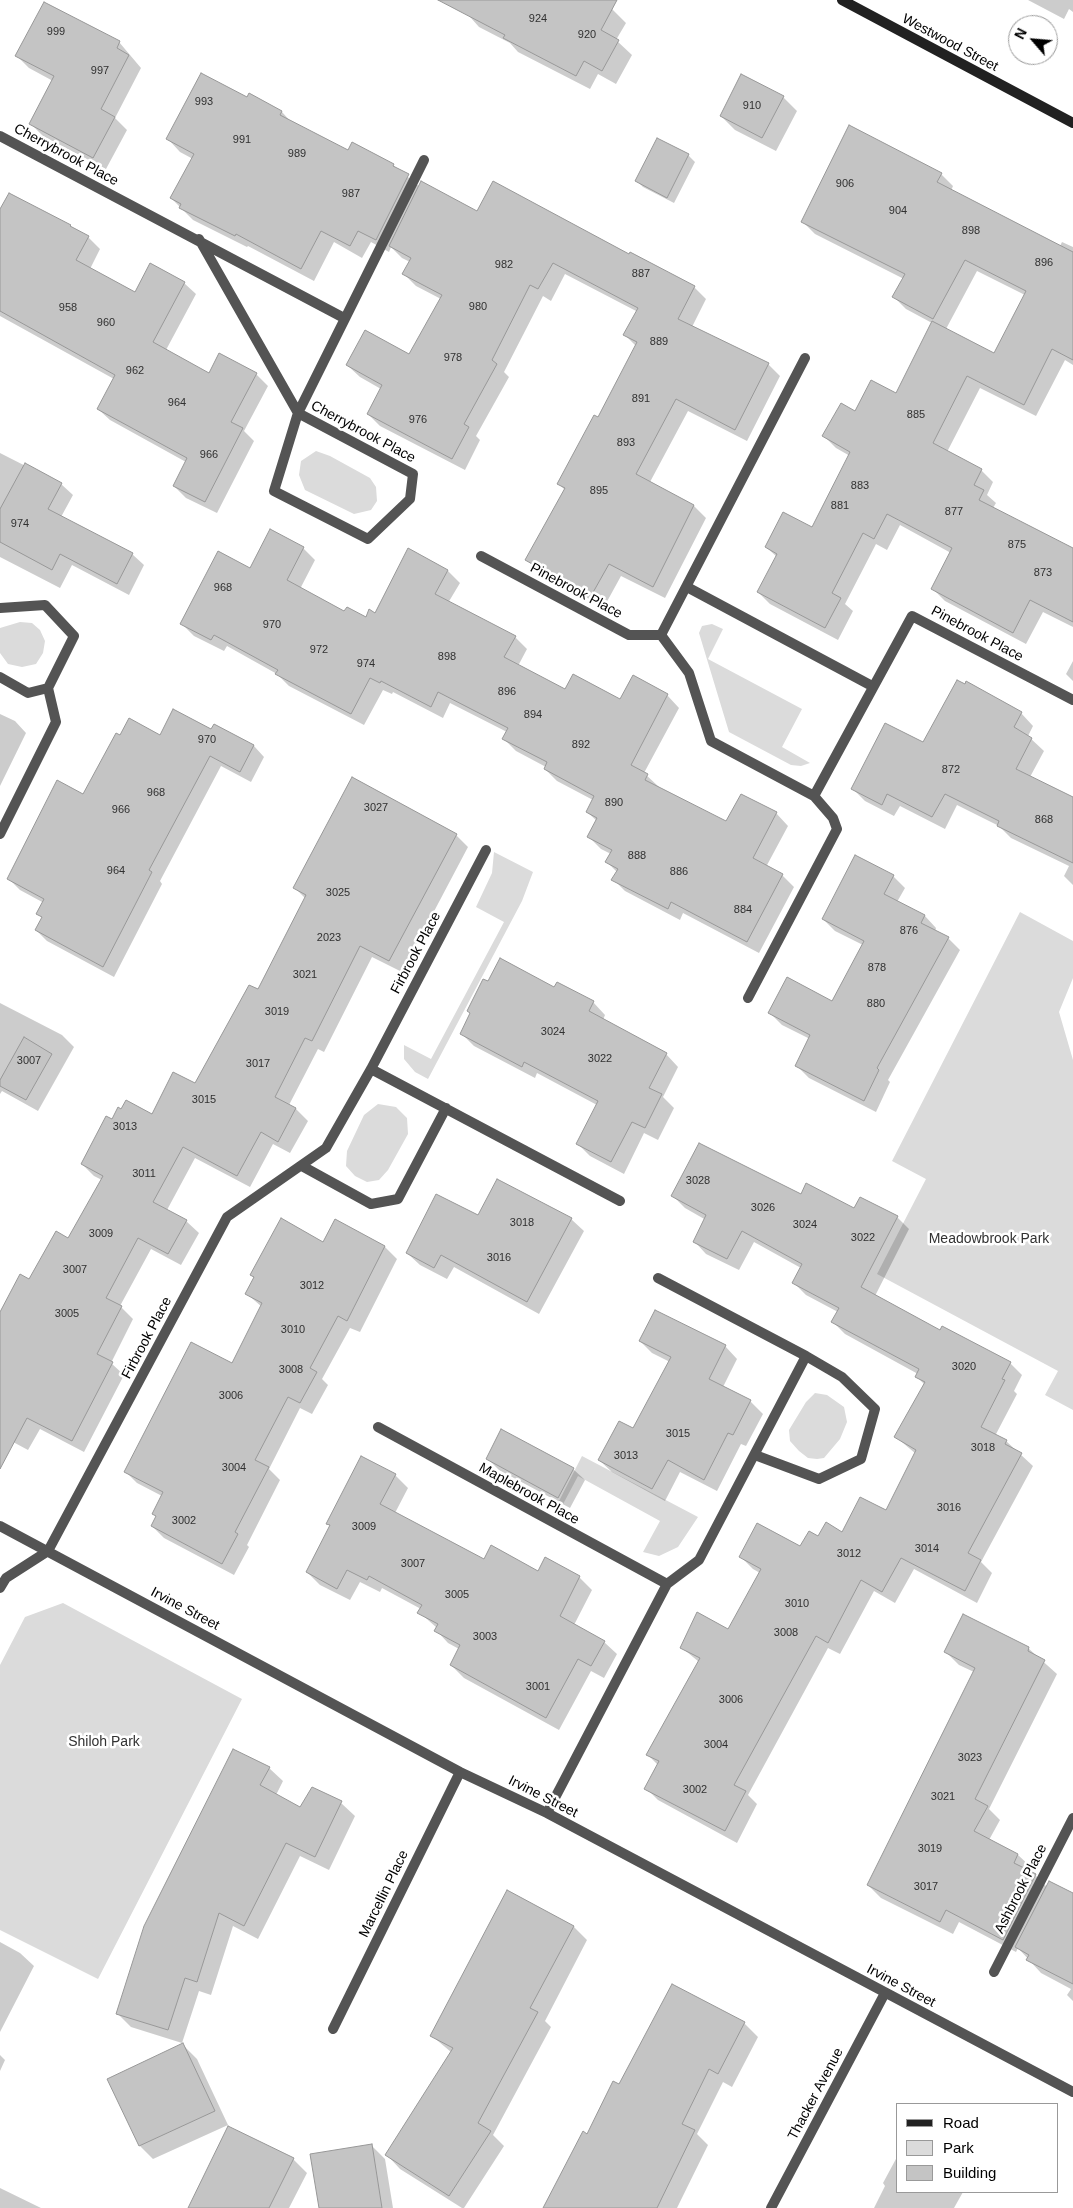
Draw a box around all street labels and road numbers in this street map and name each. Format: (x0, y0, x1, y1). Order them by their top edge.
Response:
street label: Westwood Street (899, 11, 1001, 75)
street label: Cherrybrook Place (11, 120, 121, 190)
street label: Cherrybrook Place (308, 397, 418, 467)
street label: Pinebrook Place (527, 560, 625, 622)
street label: Pinebrook Place (928, 603, 1026, 665)
street label: Firbrook Place (387, 909, 445, 997)
street label: Firbrook Place (118, 1294, 176, 1382)
street label: Maplebrook Place (476, 1459, 582, 1529)
street label: Irvine Street (148, 1584, 222, 1634)
street label: Irvine Street (506, 1772, 580, 1822)
street label: Ashbrook Place (991, 1842, 1051, 1936)
street label: Marcellin Place (356, 1848, 412, 1940)
street label: Irvine Street (864, 1961, 938, 2011)
street label: Thacker Avenue (785, 2045, 847, 2143)

